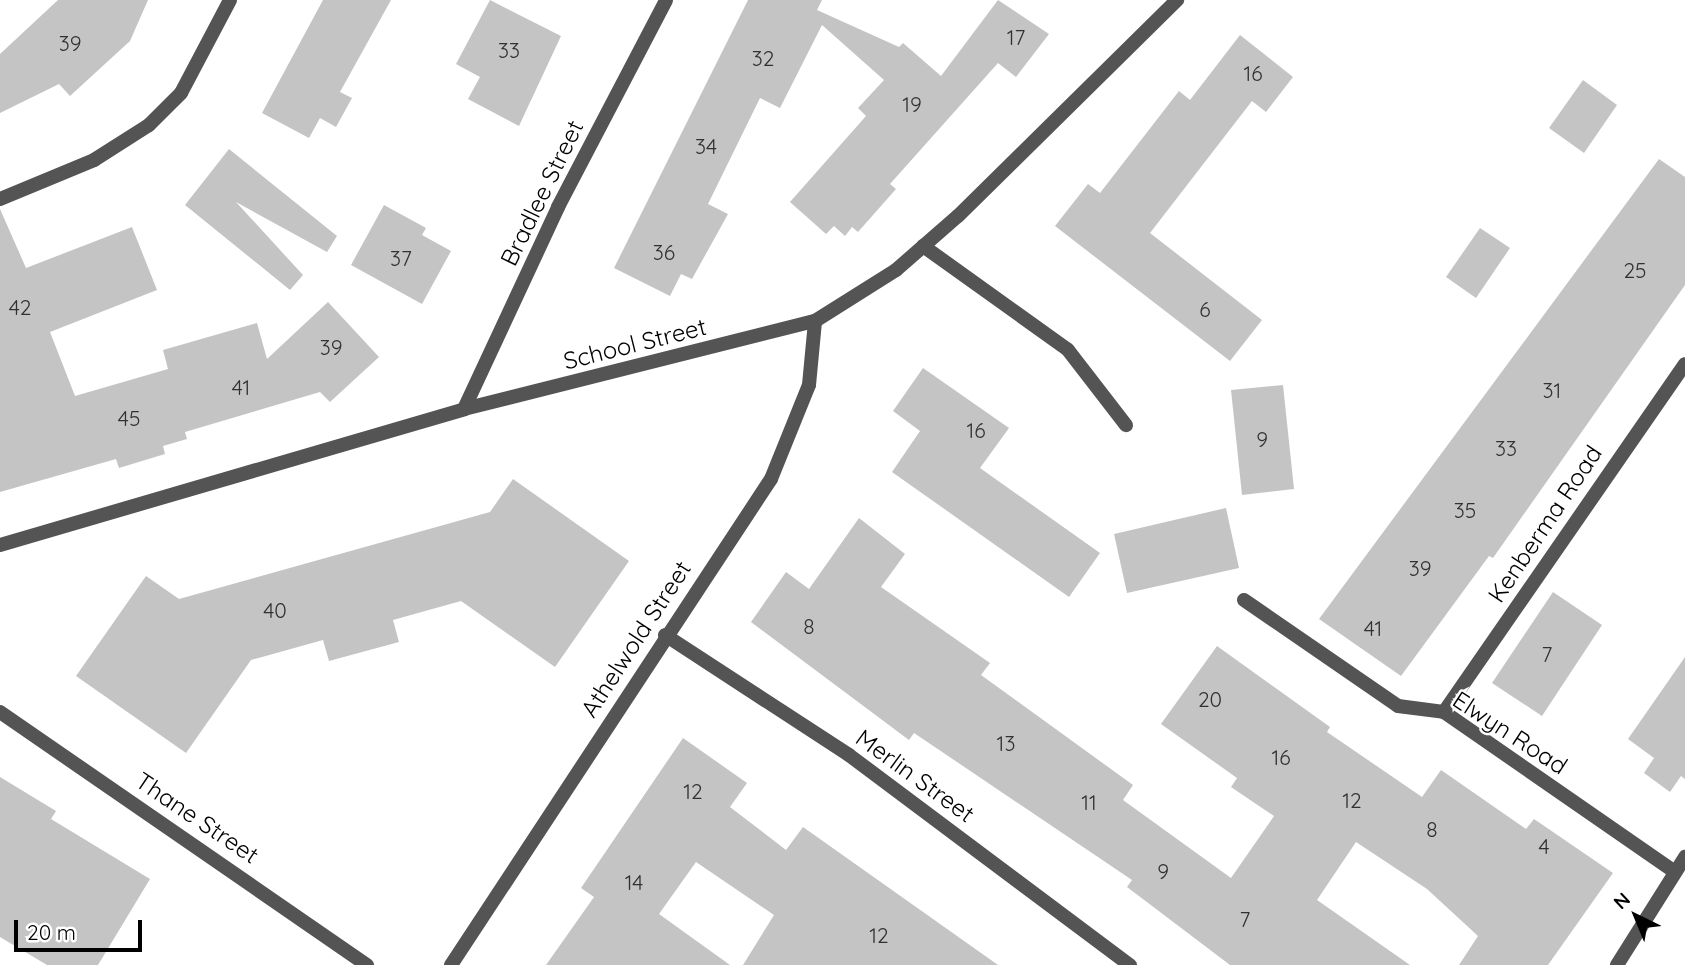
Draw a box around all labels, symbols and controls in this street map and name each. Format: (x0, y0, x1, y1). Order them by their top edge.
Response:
house number: 17 (1007, 24, 1025, 50)
house number: 39 (59, 30, 81, 56)
house number: 33 (498, 37, 520, 63)
house number: 32 (752, 45, 774, 71)
house number: 16 (1243, 60, 1263, 86)
house number: 19 (902, 91, 922, 117)
street label: Bradlee Street (494, 116, 590, 270)
house number: 34 (695, 133, 717, 159)
house number: 36 (653, 239, 675, 265)
house number: 37 (390, 245, 412, 271)
house number: 25 (1623, 257, 1647, 283)
house number: 42 (9, 294, 31, 320)
house number: 6 (1199, 296, 1211, 322)
street label: School Street (561, 312, 709, 376)
house number: 39 (320, 334, 342, 360)
house number: 41 (232, 374, 250, 400)
house number: 31 (1543, 377, 1561, 403)
house number: 45 (118, 405, 140, 431)
house number: 16 (966, 417, 986, 443)
house number: 9 (1256, 426, 1268, 452)
house number: 33 (1495, 435, 1517, 461)
street label: Kenberma Road (1482, 440, 1608, 608)
house number: 35 (1454, 497, 1476, 523)
house number: 39 (1409, 555, 1431, 581)
street label: Athelwold Street (575, 556, 697, 722)
house number: 40 (263, 597, 287, 623)
house number: 8 (803, 613, 815, 639)
house number: 41 (1364, 615, 1382, 641)
house number: 7 (1542, 641, 1552, 667)
street label: Elwyn Road (1447, 685, 1573, 781)
house number: 20 (1198, 686, 1222, 712)
street label: Merlin Street (850, 723, 980, 829)
house number: 13 (997, 730, 1015, 756)
house number: 16 (1271, 744, 1291, 770)
street label: Thane Street (130, 766, 264, 870)
house number: 12 (683, 778, 703, 804)
house number: 12 (1342, 787, 1362, 813)
house number: 11 (1081, 789, 1097, 815)
house number: 8 (1426, 816, 1438, 842)
house number: 4 (1538, 833, 1550, 859)
house number: 9 (1157, 858, 1169, 884)
house number: 14 (625, 869, 643, 895)
north arrow (1601, 881, 1671, 951)
text: N (1608, 887, 1635, 914)
scale bar (18, 906, 145, 950)
house number: 7 (1240, 906, 1250, 932)
text: 20 m (27, 919, 76, 945)
house number: 12 (869, 922, 889, 948)

